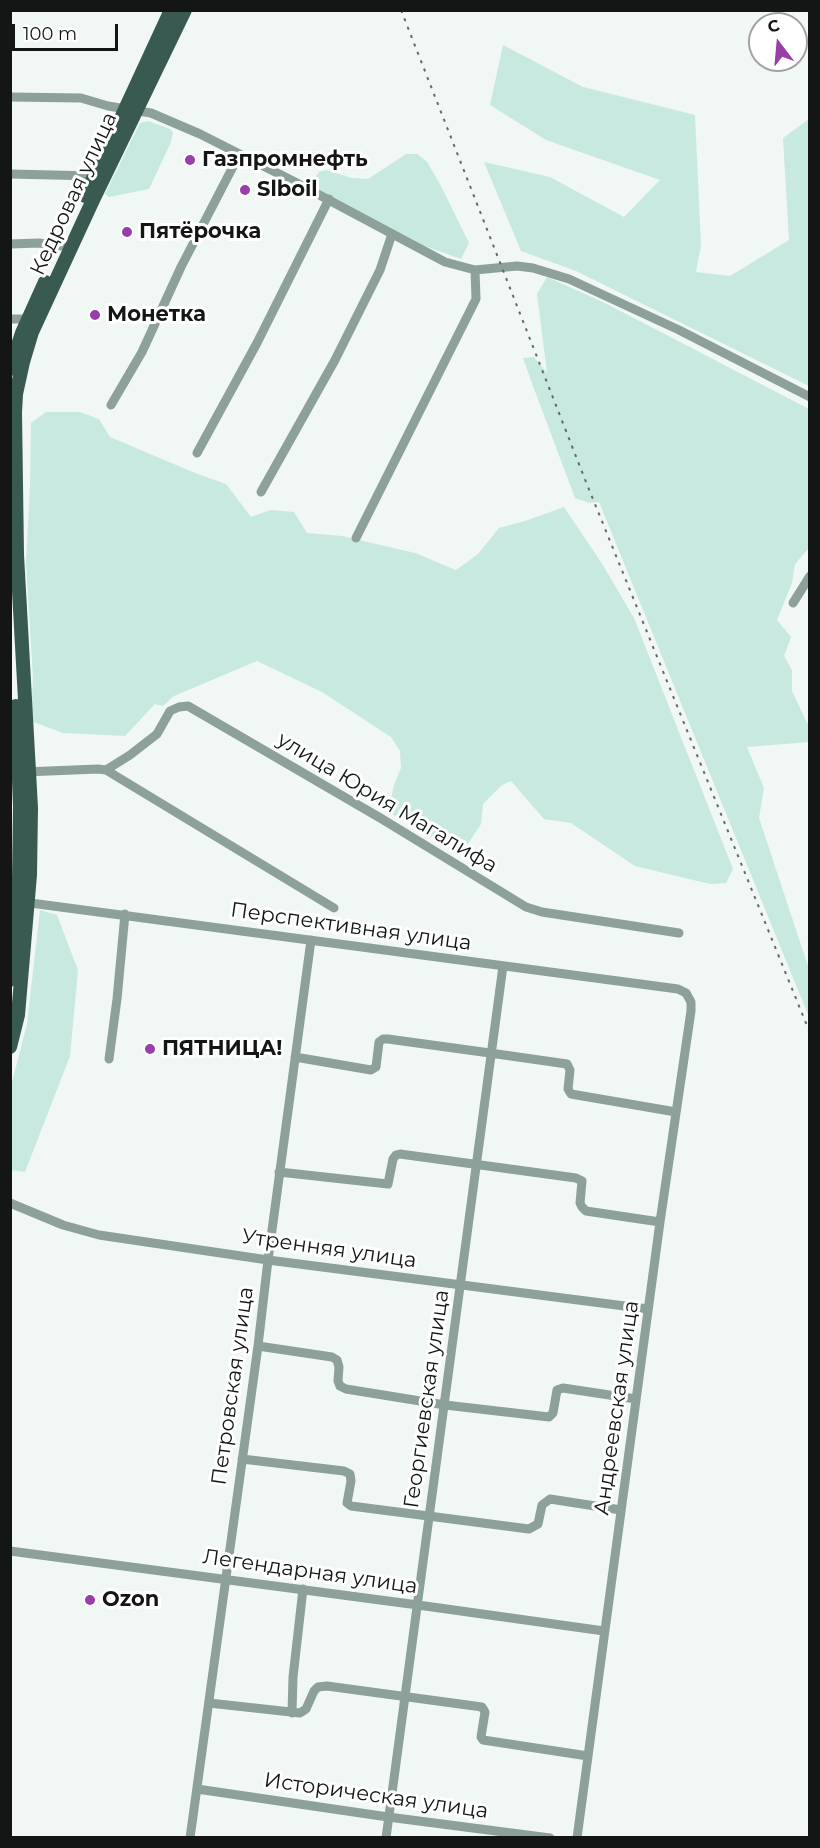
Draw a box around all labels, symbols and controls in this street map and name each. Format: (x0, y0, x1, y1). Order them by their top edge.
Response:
scale bar (15, 12, 122, 50)
north arrow (748, 12, 808, 72)
text: С (765, 15, 782, 37)
text: 100 m (23, 23, 77, 45)
street label: Кедровая улица (25, 108, 123, 280)
place label: Газпромнефть (202, 147, 368, 173)
marker: Газпромнефть (183, 153, 197, 167)
place label: Slboil (257, 177, 318, 203)
marker: Slboil (238, 183, 252, 197)
place label: Пятёрочка (139, 219, 261, 245)
marker: Пятёрочка (120, 225, 134, 239)
place label: Монетка (107, 302, 206, 328)
marker: Монетка (88, 308, 102, 322)
street label: улица Юрия Магалифа (272, 727, 502, 879)
street label: Перспективная улица (229, 898, 473, 956)
place label: ПЯТНИЦА! (162, 1036, 282, 1062)
marker: ПЯТНИЦА! (143, 1042, 157, 1056)
street label: Утренняя улица (240, 1224, 418, 1274)
street label: Петровская улица (207, 1285, 259, 1487)
street label: Георгиевская улица (399, 1288, 455, 1510)
street label: Андреевская улица (589, 1299, 645, 1517)
street label: Легендарная улица (201, 1544, 419, 1600)
place label: Ozon (102, 1587, 159, 1613)
marker: Ozon (83, 1593, 97, 1607)
street label: Историческая улица (262, 1768, 490, 1824)

